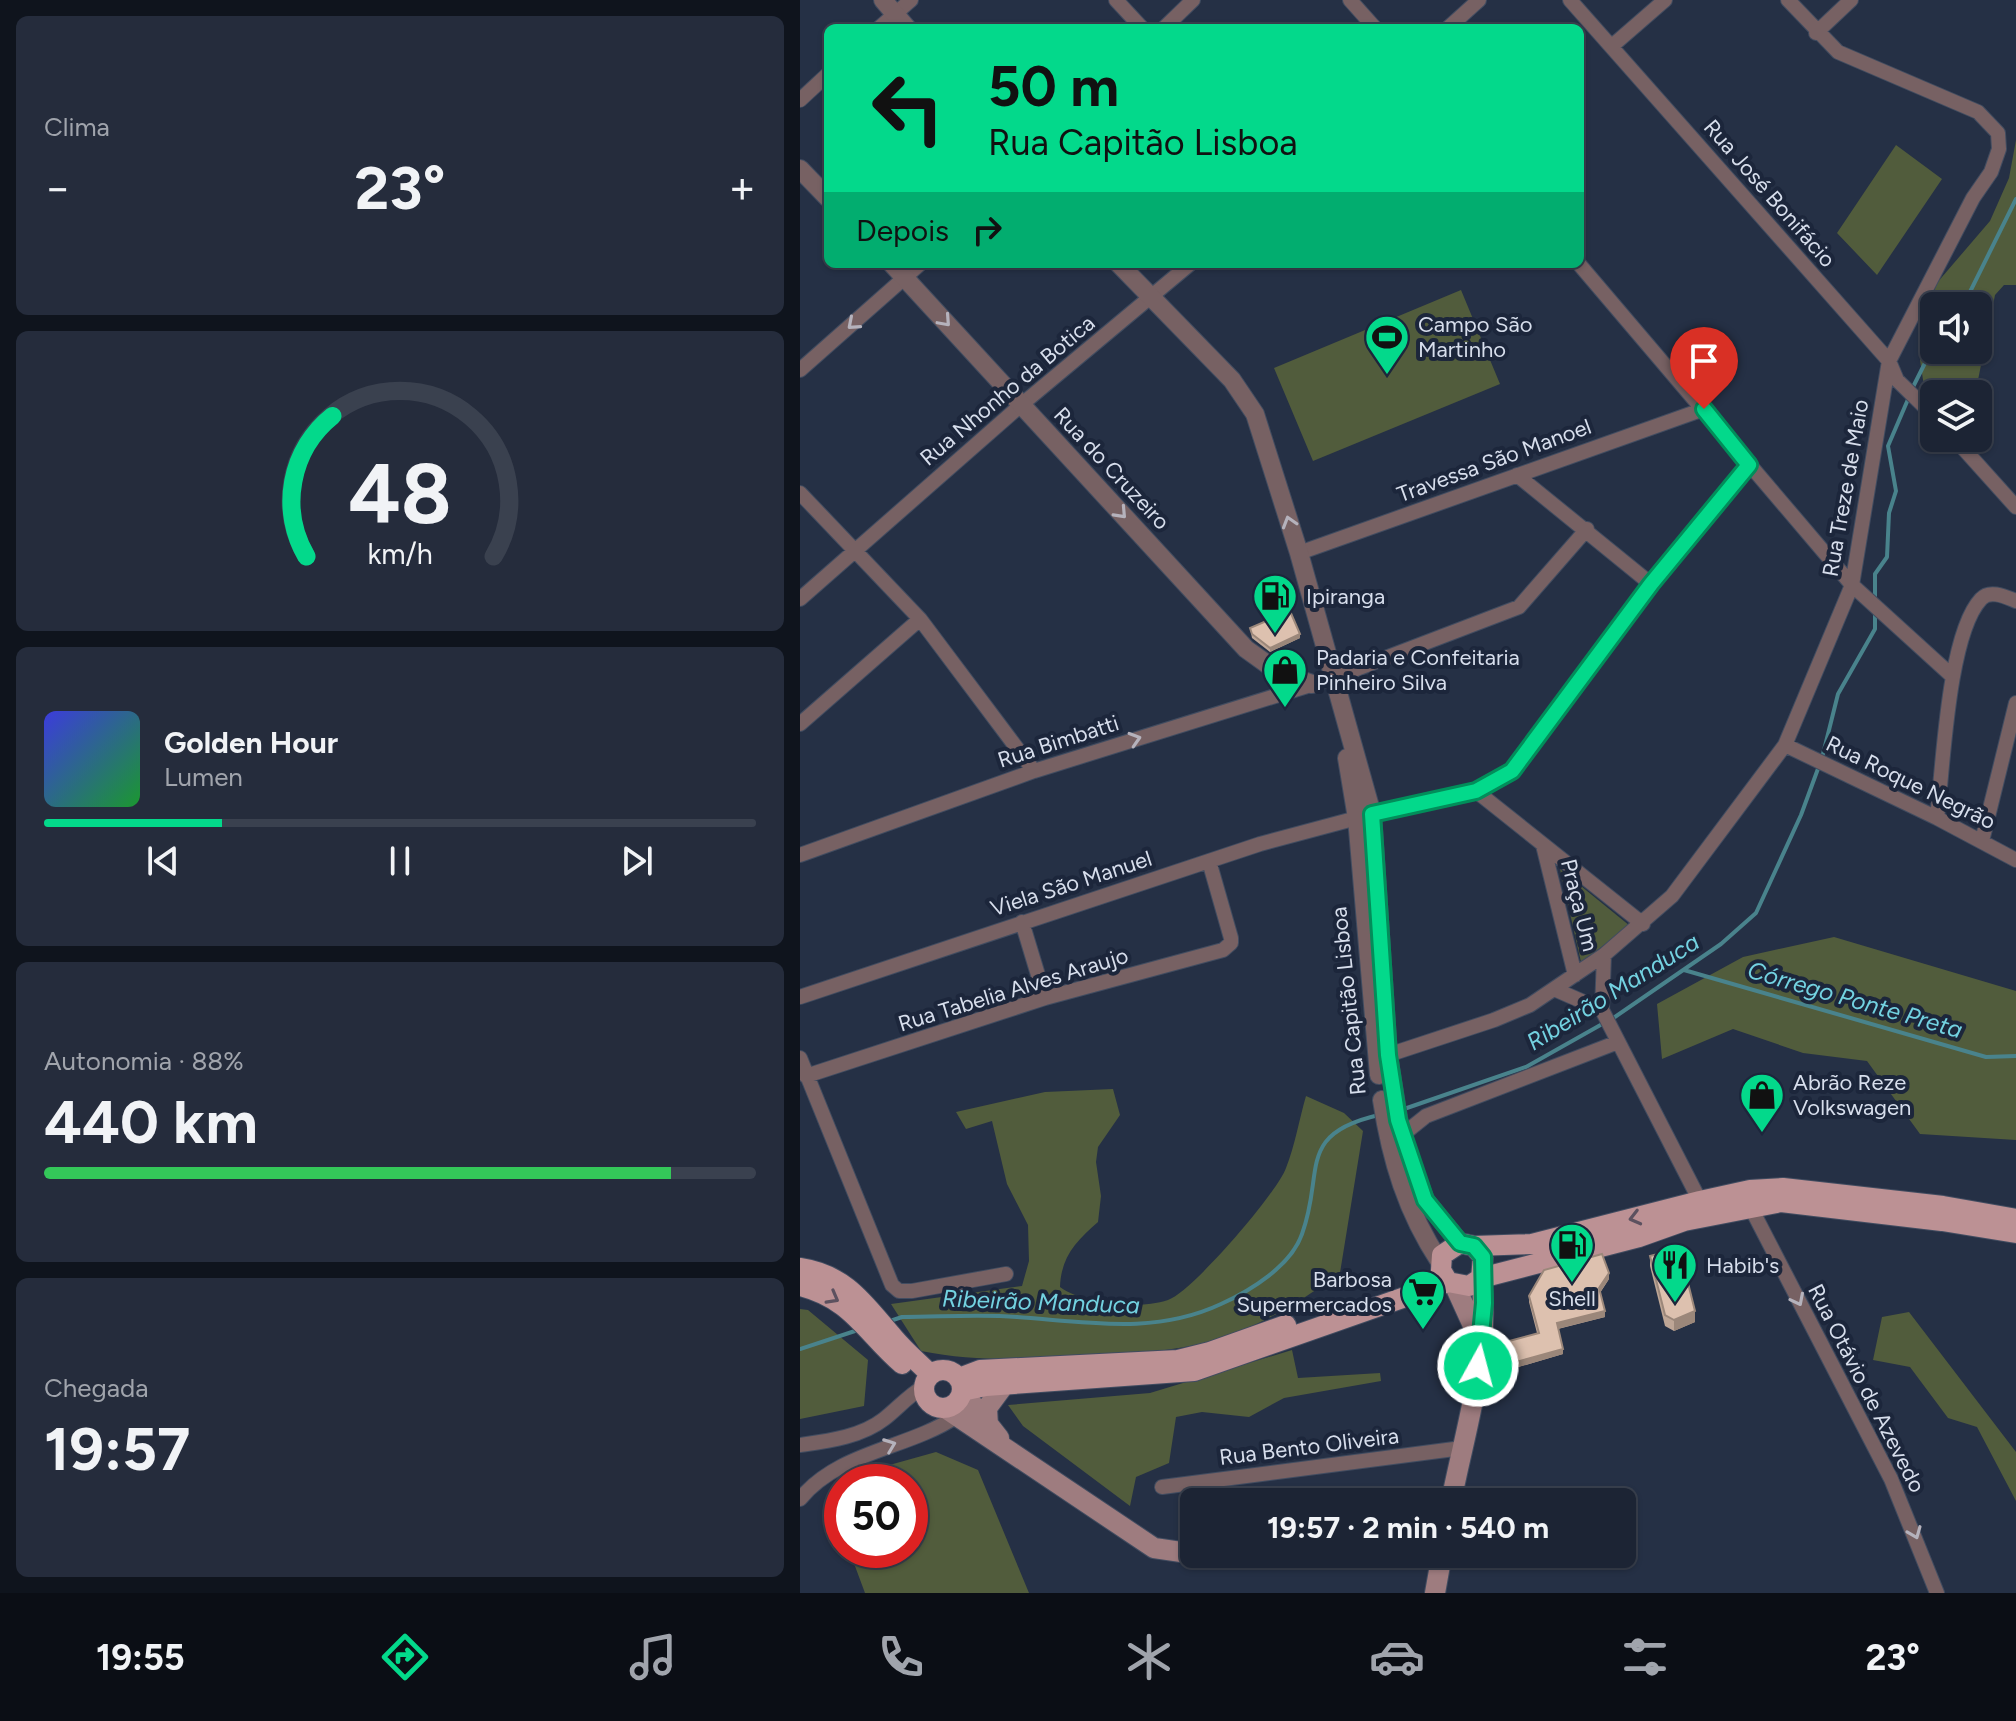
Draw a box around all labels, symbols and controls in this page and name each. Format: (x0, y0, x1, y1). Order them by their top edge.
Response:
text: 50 m (988, 53, 1119, 120)
icon: left (856, 56, 960, 160)
text: Clima (44, 111, 110, 143)
street label: Rua José Bonifácio (1698, 114, 1841, 273)
text: Rua Capitão Lisboa (988, 121, 1298, 164)
text: 23° (355, 152, 445, 224)
text: − (44, 161, 71, 214)
text: + (729, 161, 756, 214)
icon: right (965, 208, 1009, 252)
text: Depois (856, 212, 949, 249)
map controls (1920, 292, 1992, 452)
button: sound (1920, 292, 1992, 364)
street label: Rua Nhonho da Botica (914, 309, 1100, 471)
place label: Campo São Martinho (1418, 311, 1532, 363)
one-way arrow (935, 312, 950, 327)
sports icon: Campo São Martinho (1363, 313, 1411, 376)
one-way arrow (847, 314, 862, 329)
pin (1670, 327, 1738, 409)
icon: arrive (1682, 339, 1726, 383)
button: layers (1920, 380, 1992, 452)
street label: Rua Treze de Maio (1817, 397, 1874, 579)
street label: Rua do Cruzeiro (1048, 402, 1175, 535)
street label: Travessa São Manoel (1393, 413, 1595, 508)
text: 48 (348, 444, 452, 544)
one-way arrow (1111, 504, 1126, 518)
one-way arrow (1282, 515, 1298, 529)
text: km/h (367, 537, 433, 571)
fuel station icon: Ipiranga (1251, 572, 1299, 635)
place label: Ipiranga (1306, 583, 1385, 610)
place label: Padaria e Confeitaria Pinheiro Silva (1316, 644, 1520, 696)
shop icon: Padaria e Confeitaria Pinheiro Silva (1261, 646, 1309, 709)
street label: Rua Bimbatti (994, 709, 1122, 774)
text: Golden Hour (164, 724, 338, 761)
street label: Rua Roque Negrão (1822, 730, 2000, 835)
one-way arrow (1128, 732, 1142, 748)
text: Lumen (164, 761, 243, 793)
icon: previous (141, 839, 185, 883)
icon: pause (378, 839, 422, 883)
icon: next (615, 839, 659, 883)
street label: Viela São Manuel (987, 845, 1155, 922)
street label: Praça Um (1555, 856, 1604, 954)
street label: Rua Capitão Lisboa (1325, 905, 1372, 1096)
water label: Ribeirão Manduca (1521, 927, 1704, 1056)
street label: Rua Tabelia Alves Araujo (895, 942, 1132, 1037)
water label: Córrego Ponte Preta (1744, 955, 1966, 1044)
text: Autonomia · 88% (44, 1045, 244, 1077)
place label: Abrão Reze Volkswagen (1793, 1069, 1911, 1121)
shop icon: Abrão Reze Volkswagen (1738, 1071, 1786, 1134)
text: 440 km (44, 1086, 258, 1158)
one-way arrow (1629, 1208, 1643, 1225)
fuel station icon: Shell (1548, 1221, 1596, 1284)
restaurant icon: Habib's (1651, 1241, 1699, 1304)
place label: Habib's (1706, 1252, 1779, 1279)
place label: Barbosa Supermercados (1237, 1266, 1392, 1318)
supermarket icon: Barbosa Supermercados (1399, 1268, 1447, 1331)
street label: Rua Otávio de Azevedo (1802, 1279, 1931, 1497)
water label: Ribeirão Manduca (942, 1284, 1140, 1319)
place label: Shell (1548, 1285, 1596, 1312)
one-way arrow (825, 1289, 840, 1304)
one-way arrow (1789, 1292, 1804, 1307)
position arrow (1436, 1324, 1520, 1408)
text: Chegada (44, 1372, 148, 1404)
text: 19:57 (44, 1413, 190, 1485)
street label: Rua Bento Oliveira (1218, 1422, 1400, 1471)
one-way arrow (882, 1438, 896, 1455)
speed limit sign: 50 (824, 1464, 928, 1568)
text: 19:57 · 2 min · 540 m (1267, 1509, 1549, 1546)
one-way arrow (1905, 1525, 1922, 1539)
icon: directions (377, 1629, 433, 1685)
icon: music (625, 1629, 681, 1685)
icon: phone (873, 1629, 929, 1685)
icon: climate (1121, 1629, 1177, 1685)
icon: car (1369, 1629, 1425, 1685)
icon: filters (1617, 1629, 1673, 1685)
text: 19:55 (96, 1636, 185, 1679)
text: 23° (1865, 1636, 1920, 1679)

